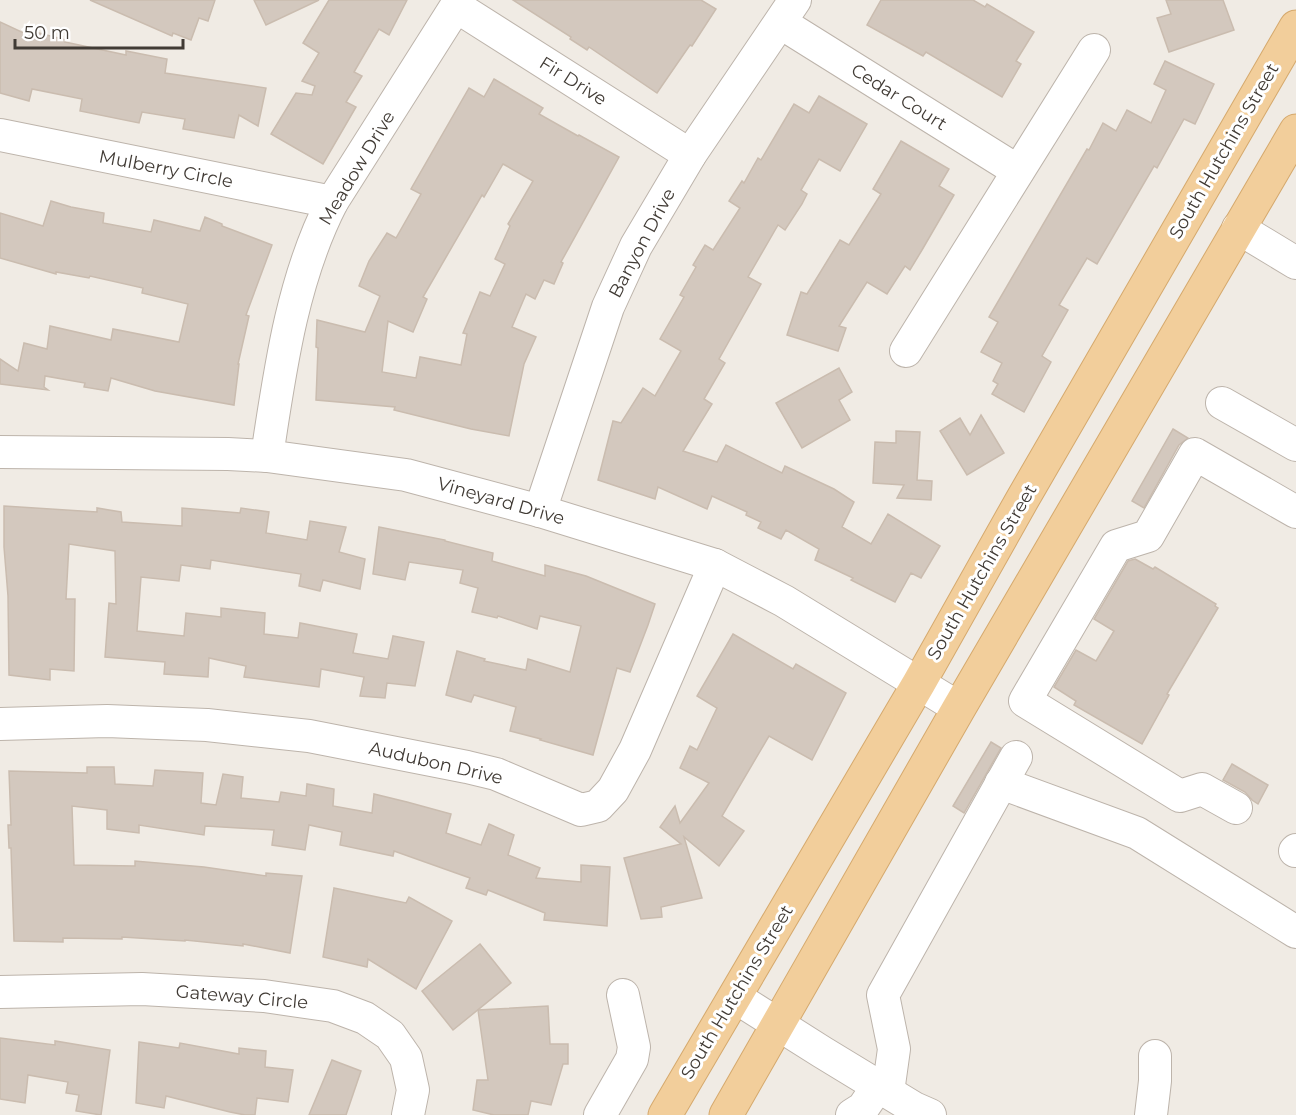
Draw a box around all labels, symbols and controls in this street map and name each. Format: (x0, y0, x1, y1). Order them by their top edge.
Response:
scale bar (15, 12, 183, 50)
text: 50 m (24, 22, 70, 44)
street label: Fir Drive (535, 52, 611, 110)
street label: Cedar Court (847, 59, 951, 135)
street label: South Hutchins Street (1165, 59, 1283, 243)
street label: Meadow Drive (314, 107, 400, 229)
street label: Mulberry Circle (97, 145, 235, 193)
street label: Banyon Drive (604, 184, 680, 302)
street label: Vineyard Drive (435, 472, 567, 530)
street label: South Hutchins Street (923, 480, 1041, 664)
street label: Audubon Drive (367, 737, 505, 789)
street label: South Hutchins Street (676, 901, 798, 1083)
street label: Gateway Circle (175, 980, 309, 1014)

